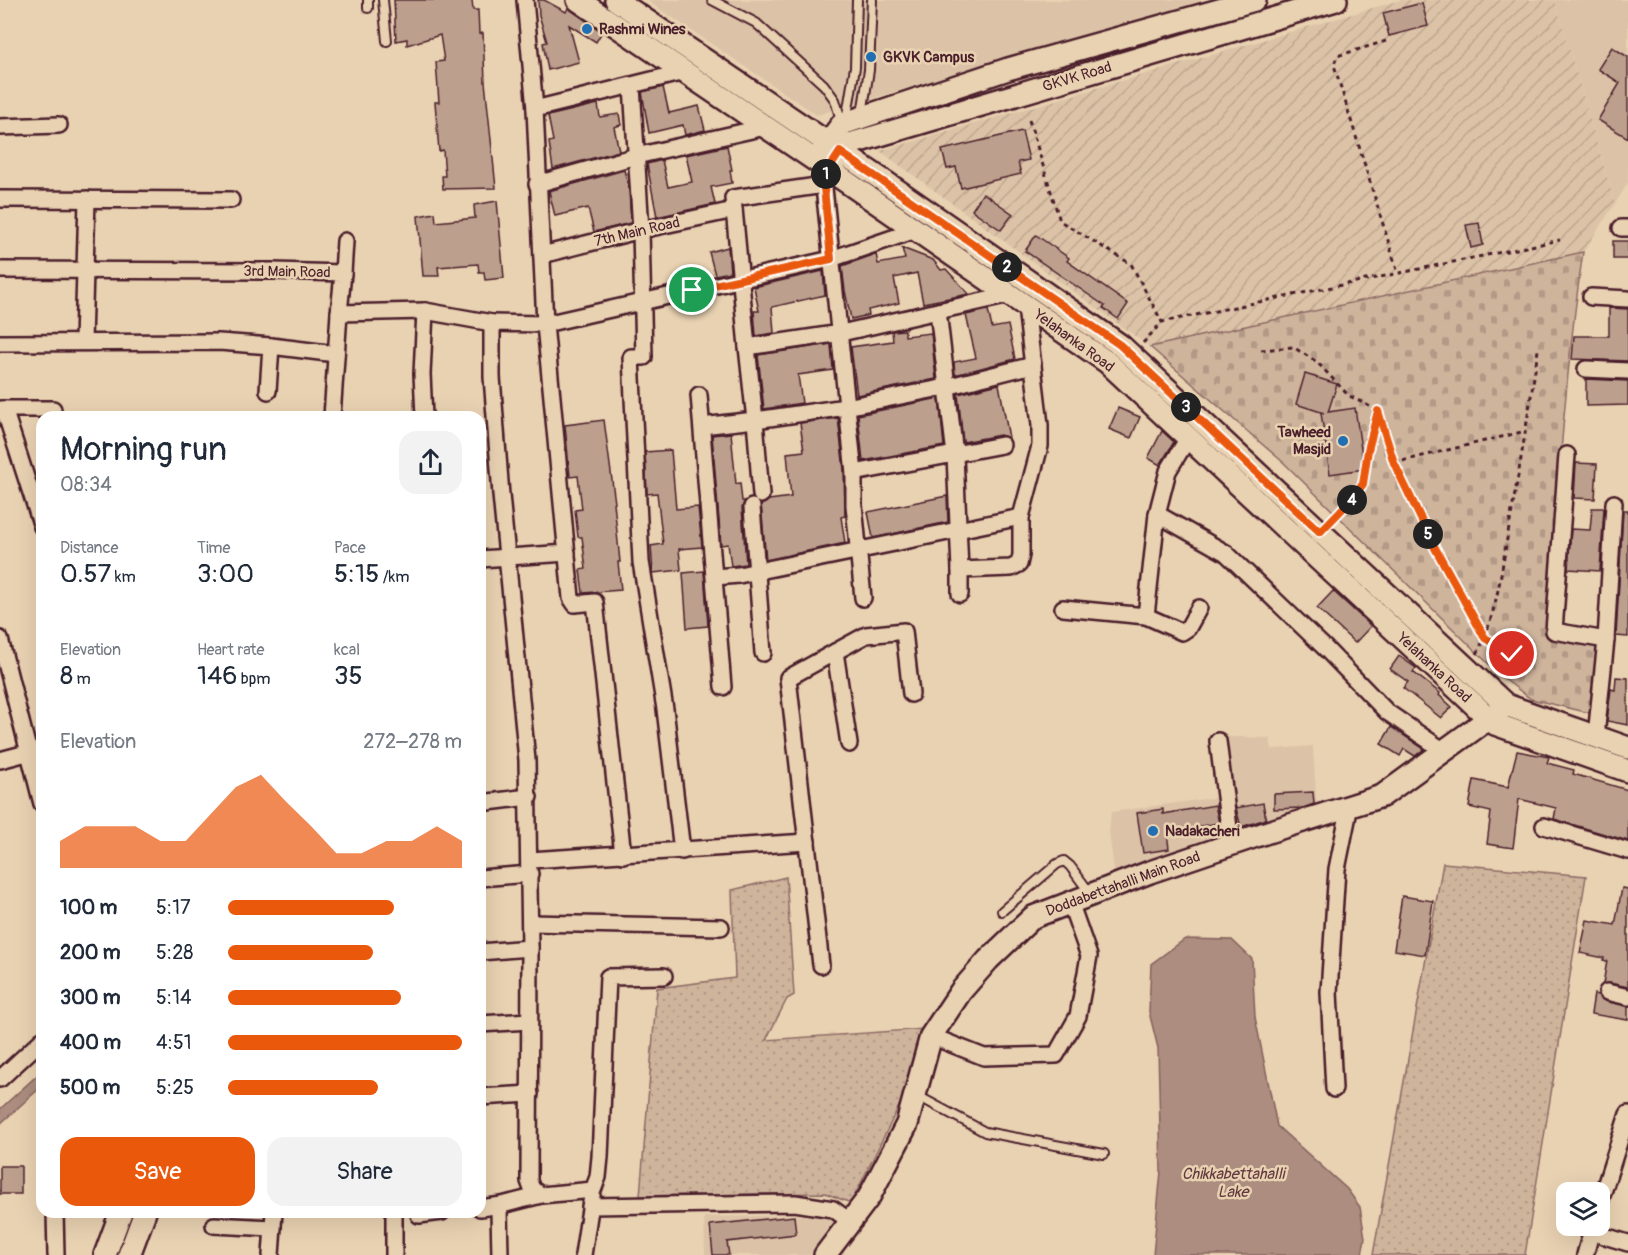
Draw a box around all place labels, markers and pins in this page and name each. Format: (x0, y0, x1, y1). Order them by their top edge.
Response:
place label: Rashmi Wines (599, 20, 686, 39)
marker: Rashmi Wines (580, 22, 594, 36)
place label: GKVK Campus (883, 48, 974, 67)
marker: GKVK Campus (864, 50, 878, 64)
pin: 1 (811, 159, 841, 189)
pin: 2 (992, 252, 1022, 282)
pin (666, 264, 717, 315)
pin: 3 (1171, 392, 1201, 422)
place label: Tawheed Masjid (1276, 423, 1331, 459)
marker: Tawheed Masjid (1336, 434, 1350, 448)
pin: 4 (1337, 485, 1367, 515)
pin: 5 (1413, 519, 1443, 549)
pin (1486, 628, 1537, 679)
place label: Nadakacheri (1165, 822, 1240, 841)
marker: Nadakacheri (1146, 824, 1160, 838)

